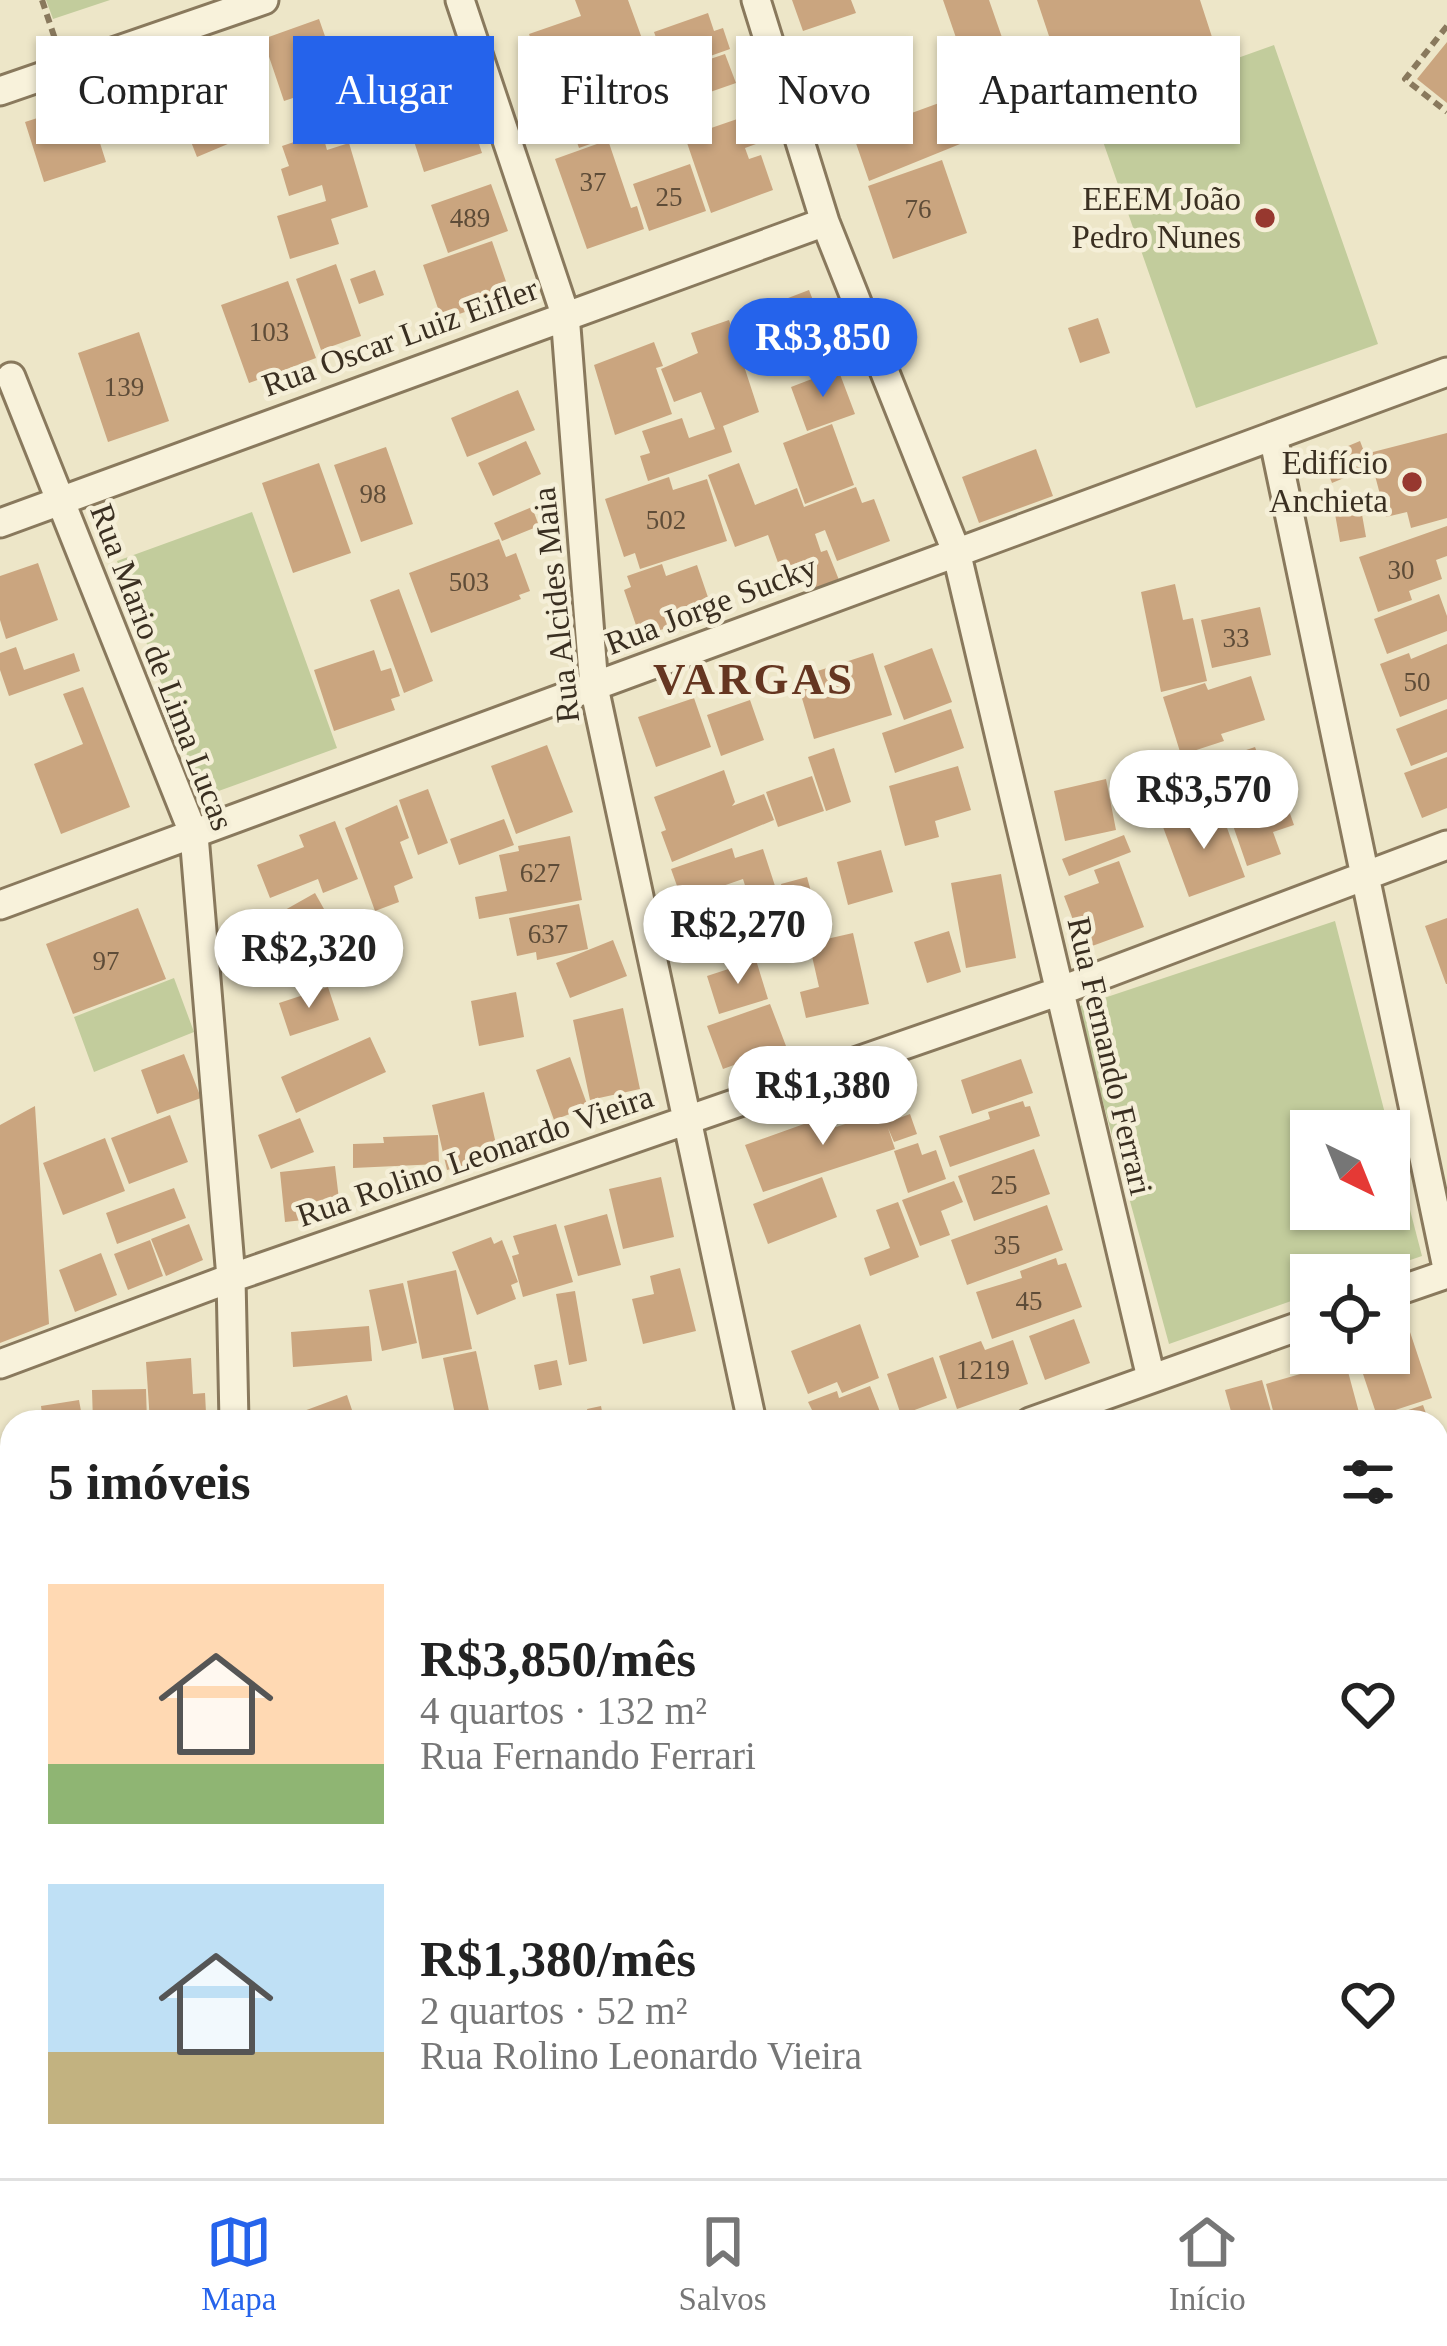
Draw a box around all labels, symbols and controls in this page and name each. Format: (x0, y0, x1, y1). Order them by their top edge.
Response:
chip: Comprar (36, 36, 269, 144)
chip: Alugar (293, 36, 494, 144)
chip: Filtros (518, 36, 712, 144)
chip: Novo (736, 36, 913, 144)
chip: Apartamento (937, 36, 1240, 144)
house number: 37 (580, 167, 607, 197)
place label: EEEM João Pedro Nunes (1071, 181, 1241, 255)
house number: 25 (656, 182, 683, 212)
house number: 76 (905, 194, 932, 224)
house number: 489 (450, 203, 490, 233)
marker: EEEM João Pedro Nunes (1252, 205, 1278, 231)
street label: Rua Oscar Luiz Eifler (257, 270, 543, 404)
pin: R$3,850 (712, 298, 934, 400)
text: R$3,850 (755, 315, 891, 358)
house number: 103 (249, 317, 289, 347)
house number: 139 (104, 372, 144, 402)
place label: Edifício Anchieta (1269, 445, 1388, 519)
marker: Edifício Anchieta (1399, 469, 1425, 495)
house number: 98 (360, 479, 387, 509)
street label: Rua Alcides Maia (526, 485, 586, 724)
street label: Rua Mario de Lima Lucas (83, 499, 241, 835)
house number: 502 (646, 505, 686, 535)
street label: Rua Jorge Sucky (600, 548, 822, 662)
house number: 30 (1388, 555, 1415, 585)
house number: 503 (449, 567, 489, 597)
house number: 33 (1223, 623, 1250, 653)
district label: VARGAS (653, 654, 855, 704)
house number: 50 (1404, 667, 1431, 697)
pin: R$3,570 (1093, 750, 1315, 852)
text: R$3,570 (1136, 767, 1272, 810)
house number: 627 (520, 858, 560, 888)
pin: R$2,270 (627, 885, 849, 987)
text: R$2,270 (670, 902, 806, 945)
pin: R$2,320 (198, 909, 420, 1011)
street label: Rua Fernando Ferrari (1061, 914, 1159, 1198)
house number: 637 (528, 919, 568, 949)
text: R$2,320 (241, 926, 377, 969)
house number: 97 (93, 946, 120, 976)
pin: R$1,380 (712, 1046, 934, 1148)
text: R$1,380 (755, 1063, 891, 1106)
street label: Rua Rolino Leonardo Vieira (292, 1078, 658, 1234)
north arrow (1290, 1110, 1410, 1230)
map controls (1290, 1110, 1410, 1374)
house number: 25 (991, 1170, 1018, 1200)
house number: 35 (994, 1230, 1021, 1260)
button: locate (1290, 1254, 1410, 1374)
house number: 45 (1016, 1286, 1043, 1316)
house number: 1219 (956, 1355, 1010, 1385)
icon: filters (1335, 1449, 1401, 1515)
text: 5 imóveis (48, 1454, 251, 1510)
text: R$3,850/mês (420, 1631, 696, 1687)
icon: home (144, 1632, 288, 1776)
icon: heart (1335, 1671, 1401, 1737)
text: 4 quartos · 132 m² (420, 1689, 707, 1732)
text: Rua Fernando Ferrari (420, 1734, 756, 1777)
text: R$1,380/mês (420, 1931, 696, 1987)
icon: home (144, 1932, 288, 2076)
icon: heart (1335, 1971, 1401, 2037)
text: 2 quartos · 52 m² (420, 1989, 687, 2032)
text: Rua Rolino Leonardo Vieira (420, 2034, 862, 2077)
tab: Mapa (201, 2209, 276, 2318)
tab: Salvos (679, 2209, 767, 2318)
tab: Início (1169, 2209, 1246, 2318)

